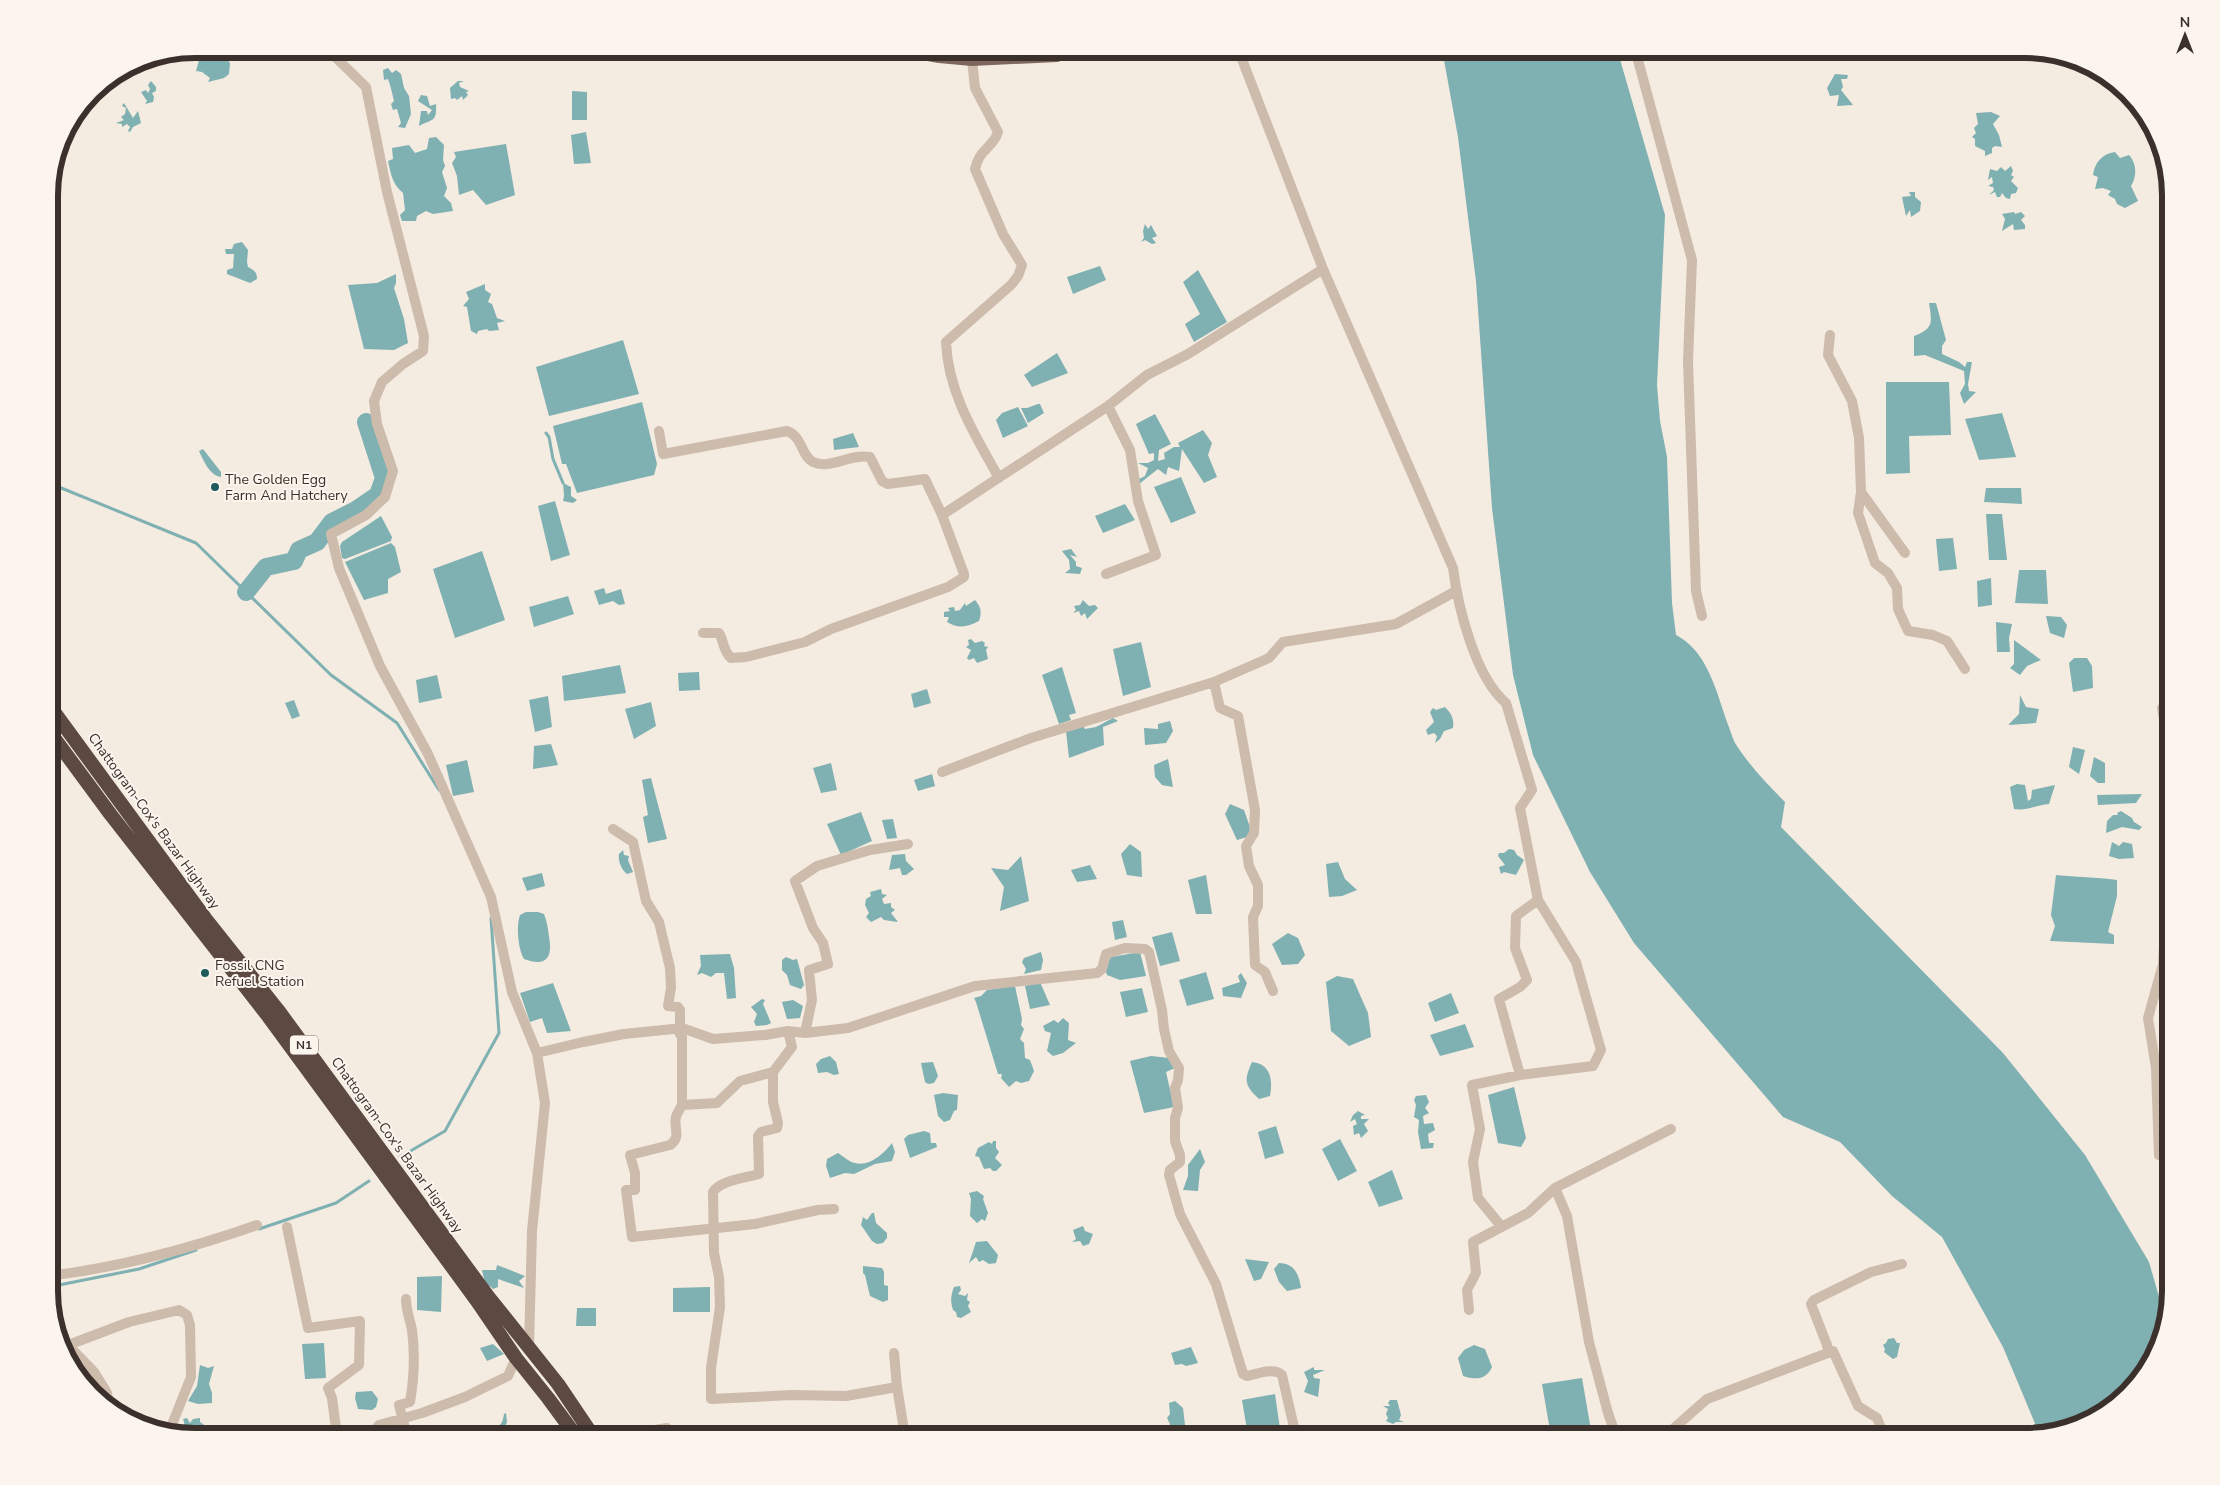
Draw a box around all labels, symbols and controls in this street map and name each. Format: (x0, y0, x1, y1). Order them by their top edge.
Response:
north arrow (2160, 10, 2210, 60)
text: N (2180, 13, 2190, 32)
place label: The Golden Egg Farm And Hatchery (225, 470, 349, 505)
marker: The Golden Egg Farm And Hatchery (209, 481, 221, 493)
street label: Chattogram-Cox's Bazar Highway (84, 729, 225, 914)
place label: Fossil CNG Refuel Station (215, 956, 304, 991)
marker: Fossil CNG Refuel Station (199, 967, 211, 979)
road number: N1 (290, 1036, 318, 1054)
street label: Chattogram-Cox's Bazar Highway (327, 1053, 468, 1238)

